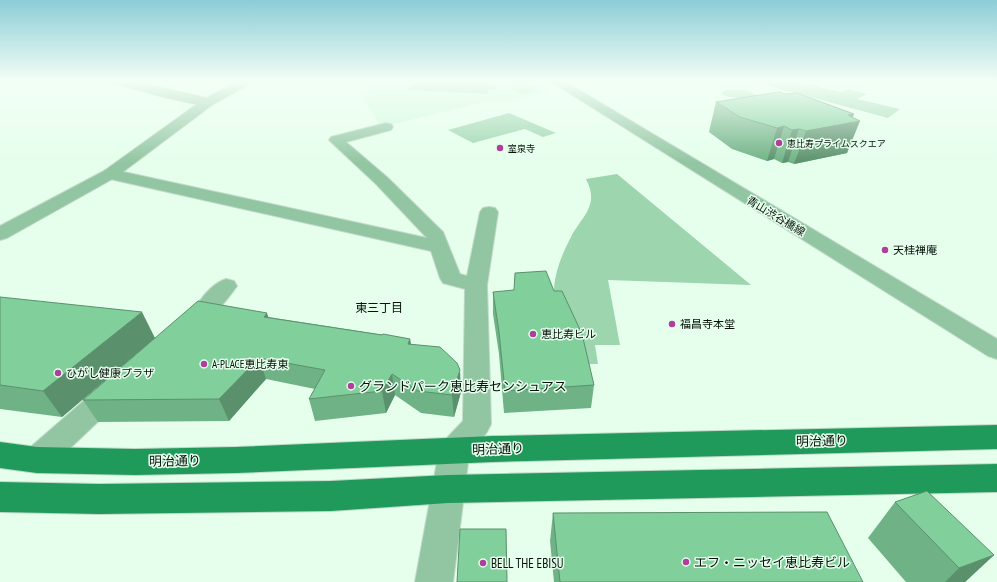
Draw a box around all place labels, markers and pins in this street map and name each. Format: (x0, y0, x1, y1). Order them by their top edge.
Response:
marker: 恵比寿プライムスクエア (774, 138, 784, 148)
place label: 恵比寿プライムスクエア (787, 138, 886, 149)
marker: 室泉寺 (495, 143, 505, 153)
place label: 室泉寺 (508, 143, 535, 154)
place label: 天桂禅庵 (893, 243, 937, 257)
marker: 天桂禅庵 (880, 245, 890, 255)
place label: 福昌寺本堂 (680, 317, 735, 331)
marker: 福昌寺本堂 (667, 319, 677, 329)
place label: 恵比寿ビル (541, 327, 596, 341)
marker: 恵比寿ビル (528, 329, 538, 339)
place label: A-PLACE恵比寿東 (212, 357, 288, 371)
marker: A-PLACE恵比寿東 (199, 359, 209, 369)
place label: ひがし健康プラザ (66, 366, 154, 380)
marker: ひがし健康プラザ (53, 368, 63, 378)
place label: グランドパーク恵比寿センシュアス (359, 378, 567, 395)
marker: グランドパーク恵比寿センシュアス (346, 381, 356, 391)
place label: エフ・ニッセイ恵比寿ビル (694, 554, 850, 571)
place label: BELL THE EBISU (491, 555, 564, 572)
marker: エフ・ニッセイ恵比寿ビル (681, 557, 691, 567)
marker: BELL THE EBISU (478, 558, 488, 568)

